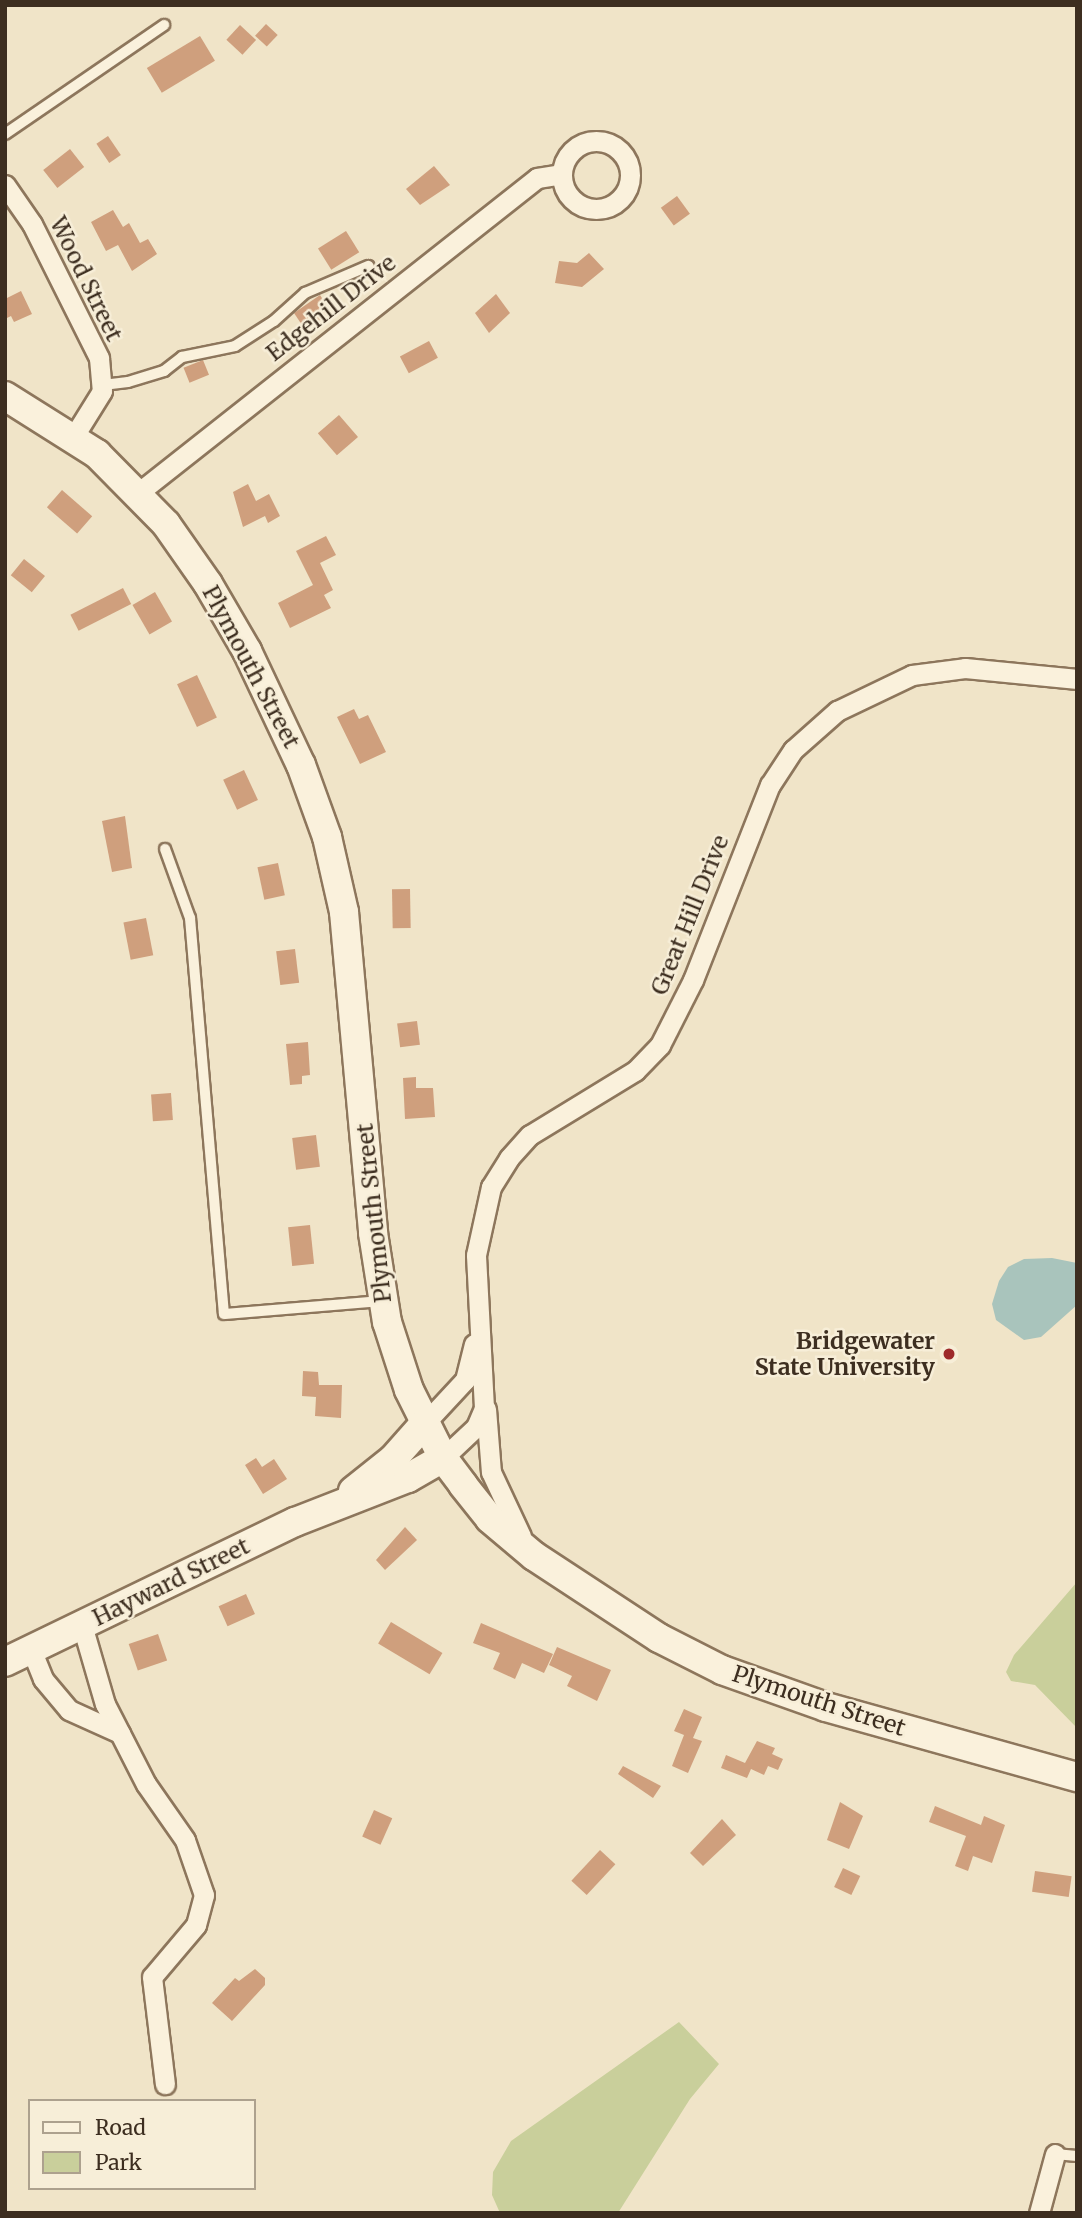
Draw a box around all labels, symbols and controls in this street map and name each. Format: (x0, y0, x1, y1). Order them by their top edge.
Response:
street label: Wood Street (44, 212, 128, 346)
street label: Edgehill Drive (261, 249, 401, 367)
street label: Plymouth Street (197, 581, 305, 753)
street label: Great Hill Drive (645, 831, 735, 999)
street label: Plymouth Street (351, 1122, 397, 1304)
place label: Bridgewater State University (755, 1327, 935, 1381)
marker: Bridgewater State University (941, 1346, 957, 1362)
street label: Hayward Street (88, 1532, 254, 1632)
street label: Plymouth Street (729, 1660, 909, 1742)
legend (28, 2099, 256, 2190)
text: Road (95, 2114, 146, 2141)
text: Park (95, 2149, 142, 2176)

